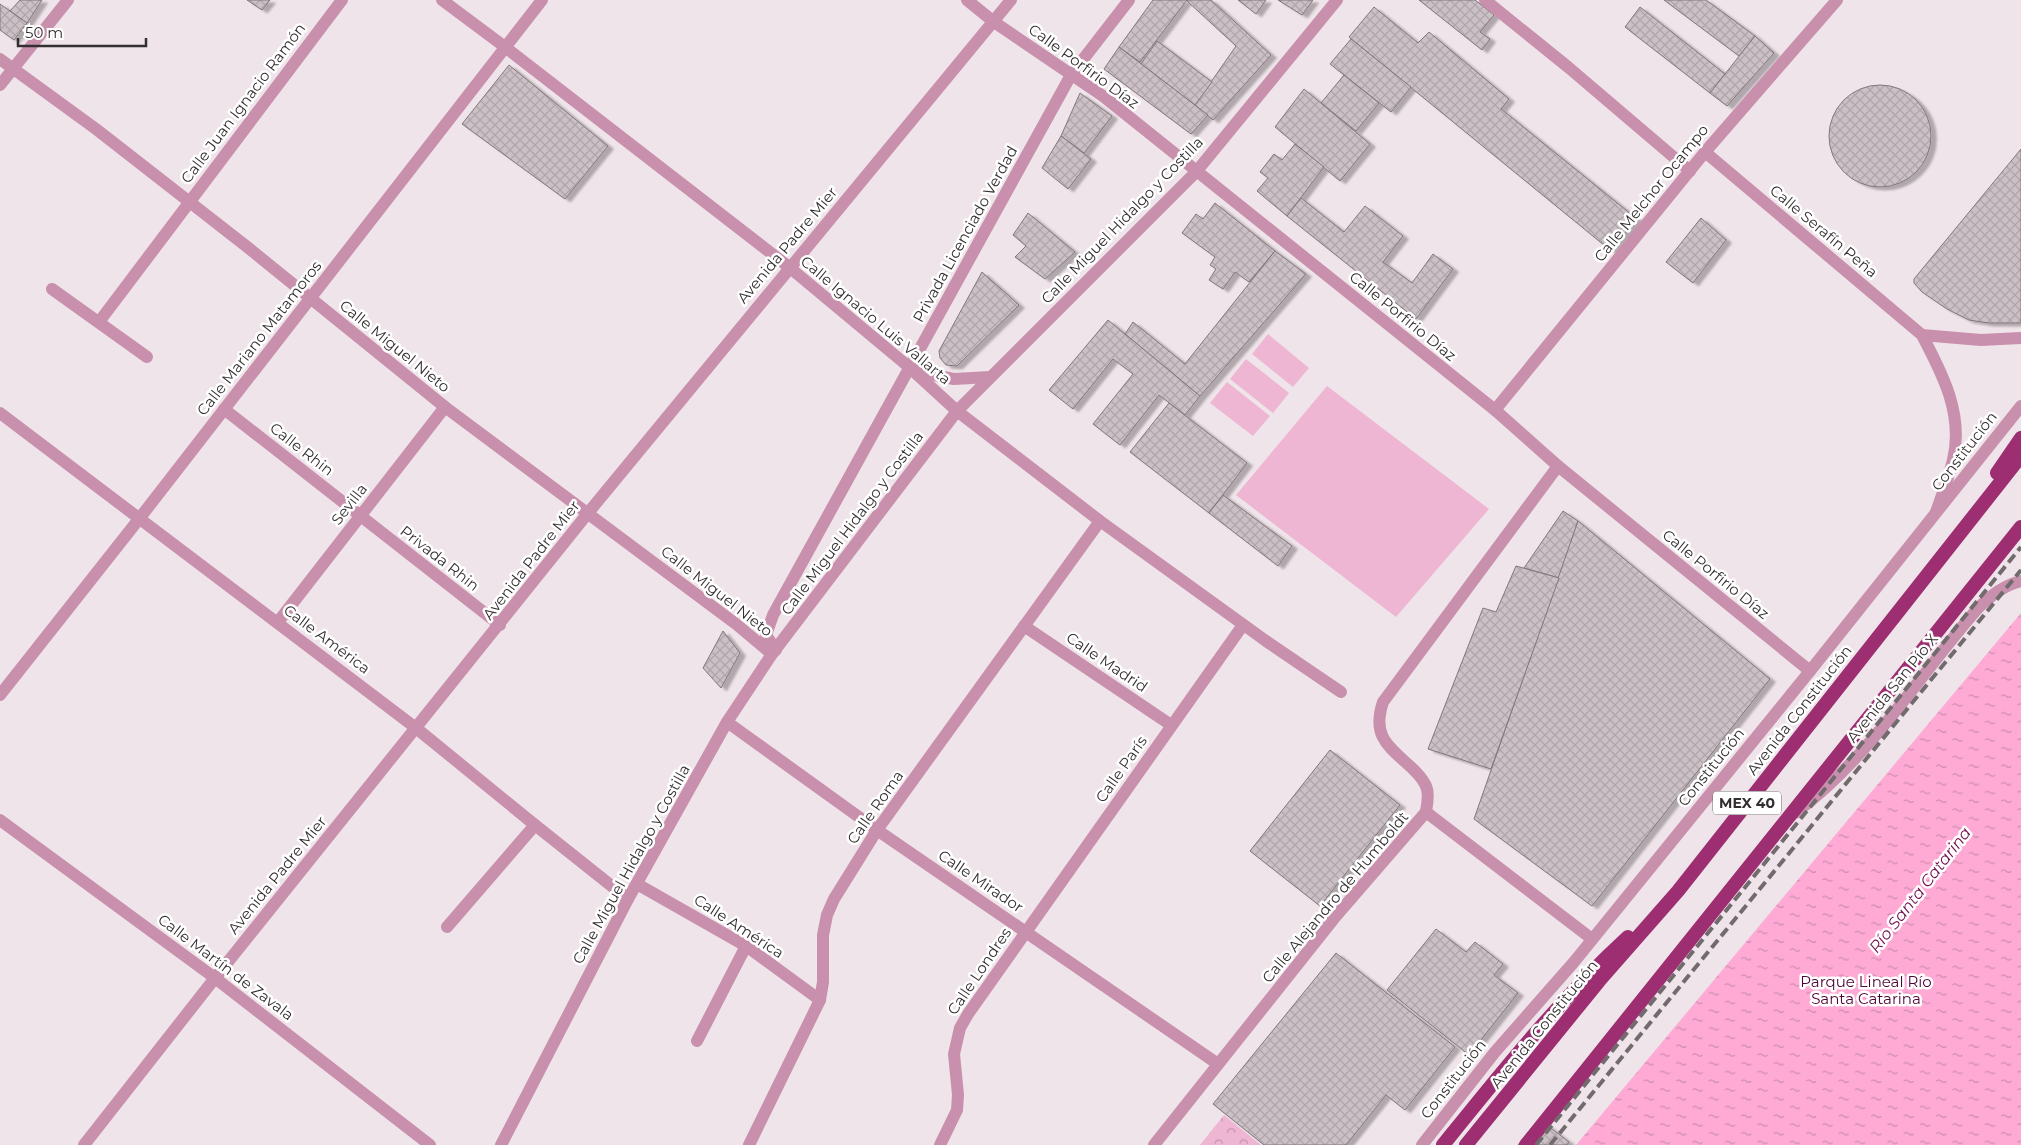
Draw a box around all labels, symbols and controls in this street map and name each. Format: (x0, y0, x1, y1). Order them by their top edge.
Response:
scale bar (18, 15, 145, 47)
street label: Calle Juan Ignacio Ramón (177, 19, 309, 187)
street label: Calle Porfirio Díaz (1025, 20, 1143, 113)
text: 50 m (25, 23, 63, 42)
street label: Calle Melchor Ocampo (1590, 121, 1712, 265)
street label: Calle Miguel Hidalgo y Costilla (1037, 132, 1207, 308)
street label: Privada Licenciado Verdad (908, 142, 1022, 326)
street label: Calle Serafín Peña (1766, 180, 1882, 282)
street label: Avenida Padre Mier (733, 183, 841, 307)
street label: Calle Ignacio Luis Vallarta (797, 252, 955, 388)
street label: Calle Mariano Matamoros (193, 257, 325, 419)
street label: Calle Porfirio Díaz (1346, 267, 1461, 365)
street label: Calle Miguel Nieto (336, 296, 454, 396)
street label: Constitución (1927, 408, 2001, 494)
street label: Calle Rhin (266, 418, 338, 480)
street label: Calle Miguel Hidalgo y Costilla (777, 427, 927, 619)
street label: Sevilla (327, 480, 371, 528)
street label: Avenida Padre Mier (478, 497, 584, 623)
street label: Privada Rhin (397, 521, 483, 595)
street label: Calle Porfirio Díaz (1659, 525, 1774, 623)
street label: Calle Miguel Nieto (657, 541, 777, 641)
street label: Calle América (280, 600, 374, 678)
street label: Calle Madrid (1063, 628, 1151, 696)
street label: Avenida San Pío X (1842, 630, 1942, 746)
street label: Avenida Constitución (1742, 641, 1856, 779)
street label: Constitución (1674, 724, 1748, 810)
street label: Calle París (1091, 732, 1151, 806)
street label: Calle Miguel Hidalgo y Costilla (568, 761, 694, 967)
street label: Calle Roma (843, 767, 907, 847)
road number: MEX 40 (1713, 791, 1781, 814)
street label: Calle Alejandro de Humboldt (1258, 808, 1412, 986)
street label: Avenida Padre Mier (224, 812, 330, 938)
water label: Río Santa Catarina (1865, 823, 1975, 957)
street label: Calle Mirador (935, 846, 1027, 916)
street label: Calle América (690, 890, 788, 962)
street label: Calle Martín de Zavala (154, 910, 298, 1024)
street label: Calle Londres (943, 924, 1015, 1018)
street label: Avenida Constitución (1486, 956, 1602, 1092)
park label: Parque Lineal Río Santa Catarina (1800, 972, 1932, 1008)
street label: Constitución (1416, 1036, 1490, 1122)

